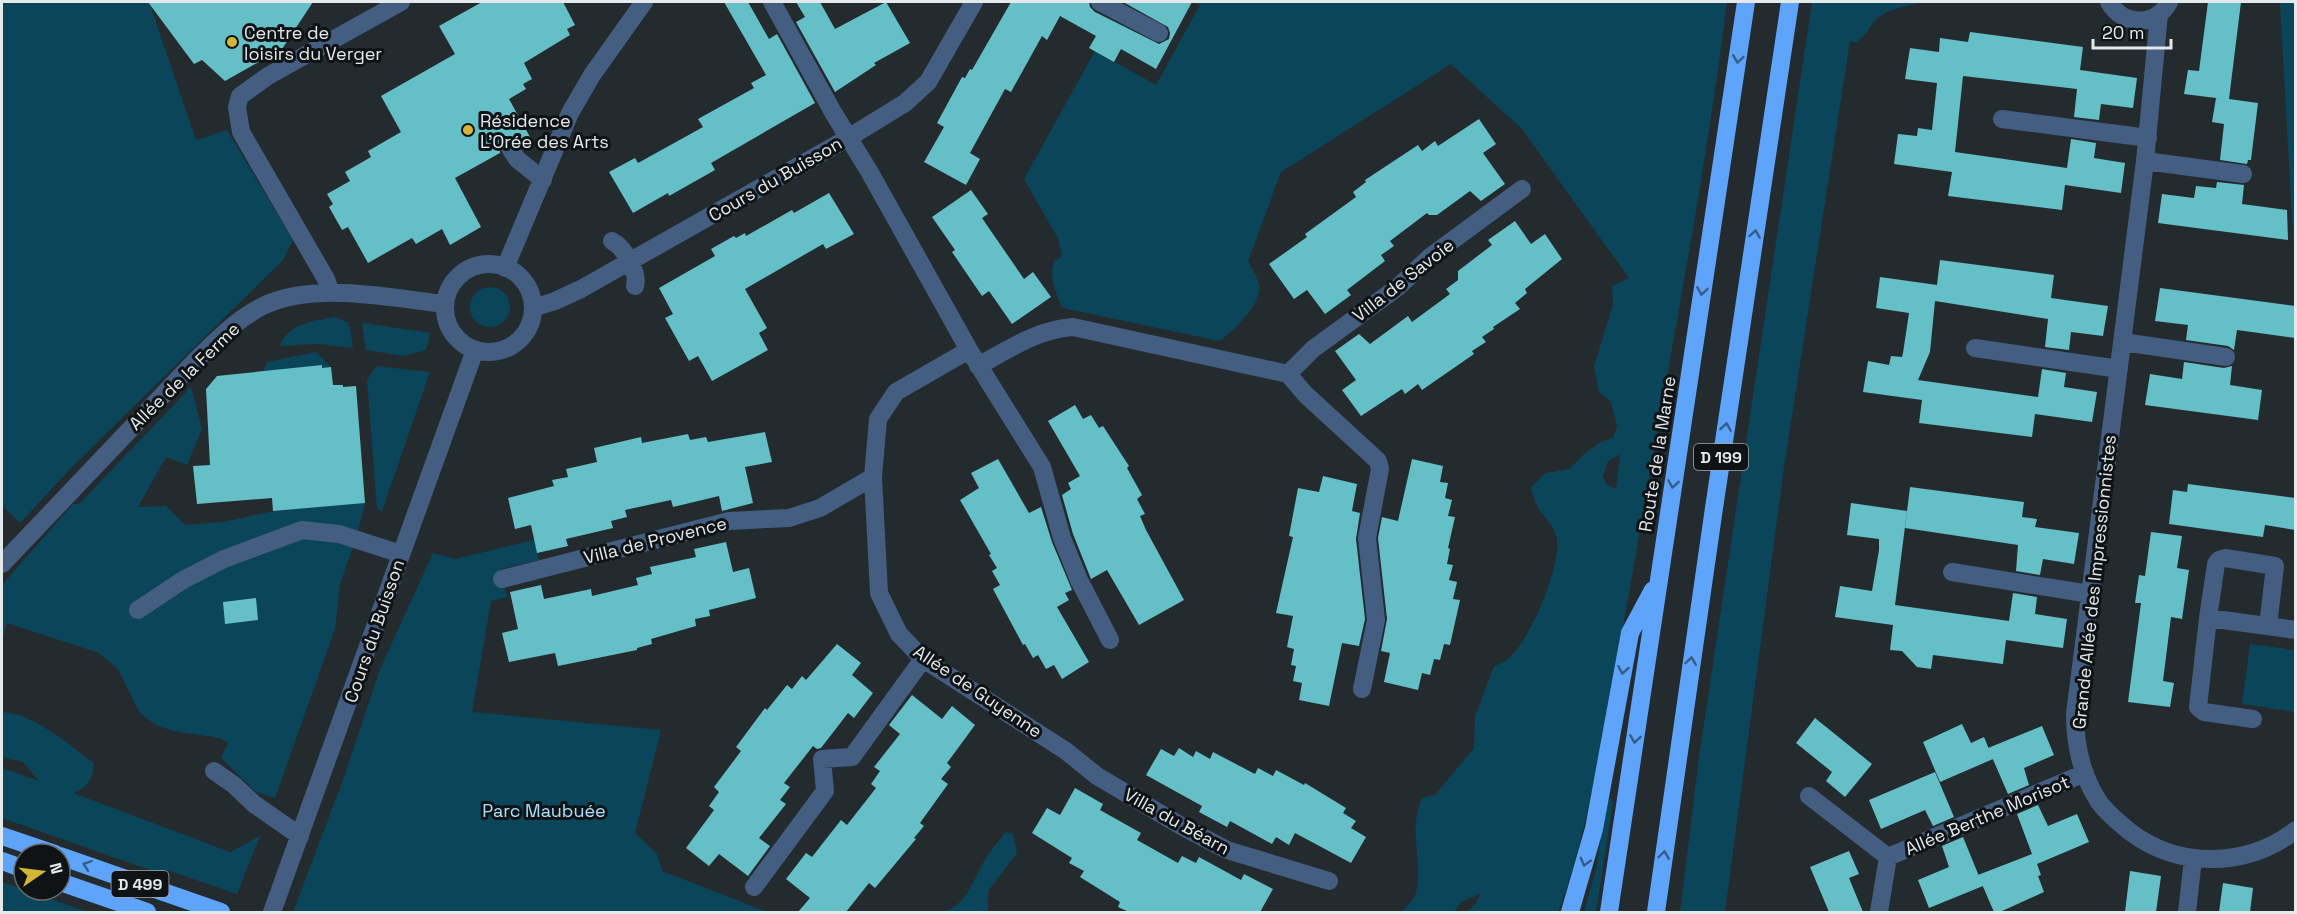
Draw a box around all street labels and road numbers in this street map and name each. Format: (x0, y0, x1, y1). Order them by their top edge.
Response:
street label: Cours du Buisson (704, 132, 846, 226)
street label: Villa de Savoie (1348, 233, 1458, 327)
street label: Allée de la Ferme (124, 317, 244, 435)
street label: Route de la Marne (1633, 374, 1681, 534)
street label: Grande Allée des Impressionnistes (2067, 434, 2121, 730)
road number: D 199 (1694, 444, 1748, 470)
street label: Villa de Provence (581, 511, 729, 569)
street label: Cours du Buisson (339, 556, 409, 706)
street label: Allée de Guyenne (909, 639, 1047, 743)
street label: Allée Berthe Morisot (1901, 770, 2073, 860)
street label: Villa du Béarn (1120, 783, 1234, 859)
road number: D 499 (112, 871, 168, 897)

